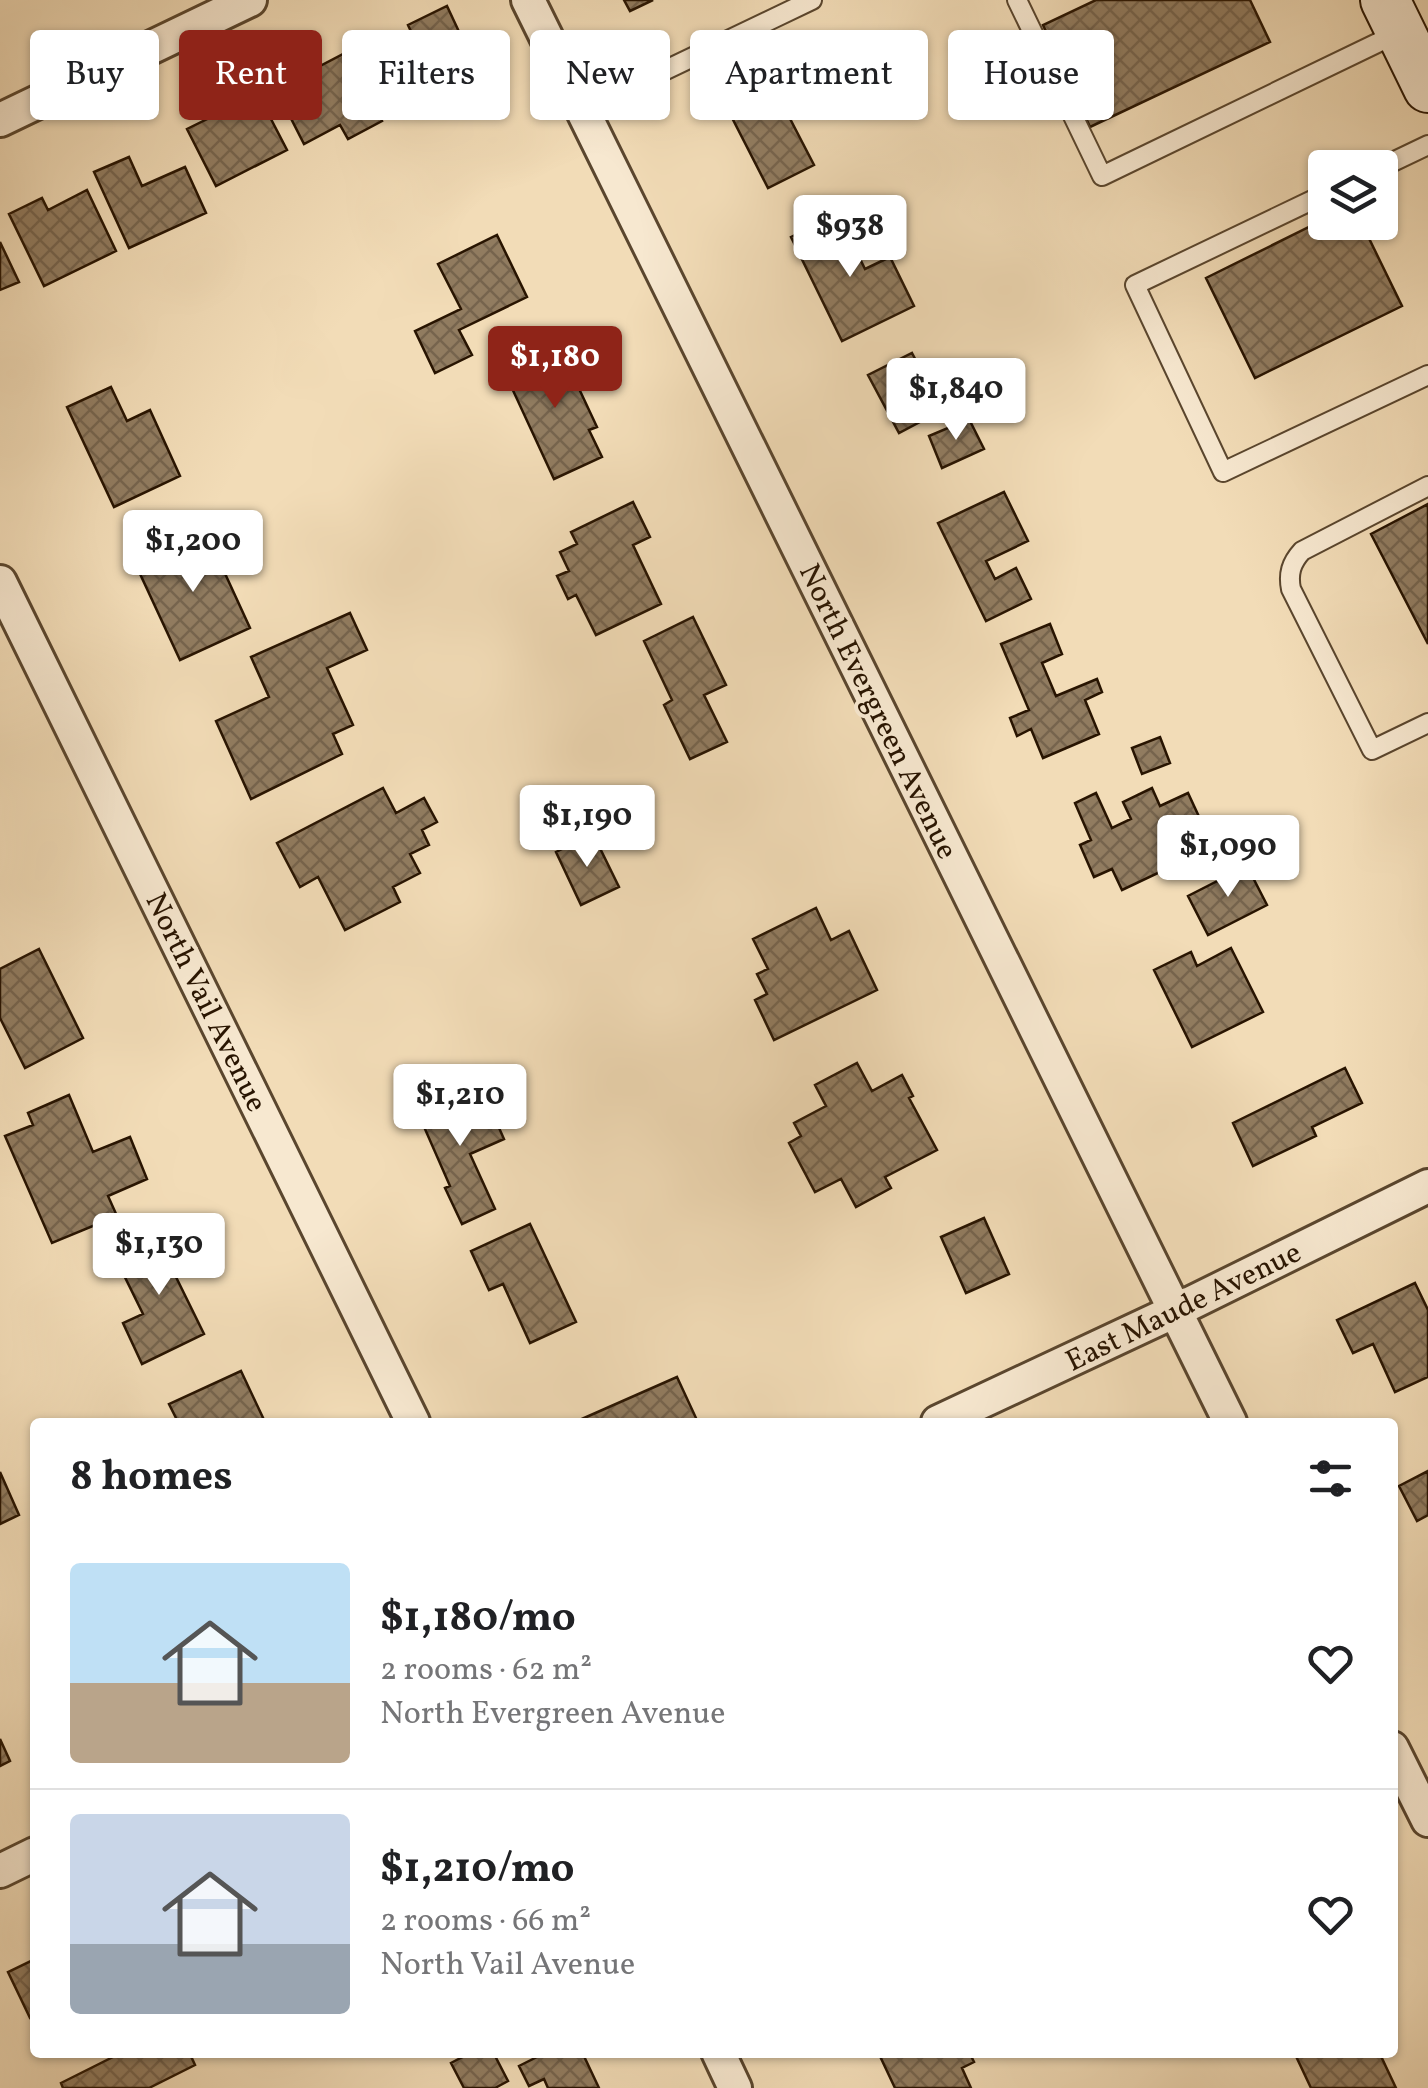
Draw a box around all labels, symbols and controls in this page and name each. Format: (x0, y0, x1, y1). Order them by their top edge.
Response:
chip: Buy (30, 30, 159, 120)
chip: Rent (179, 30, 322, 120)
chip: Filters (342, 30, 510, 120)
chip: New (530, 30, 670, 120)
chip: Apartment (690, 30, 928, 120)
chip: House (948, 30, 1114, 120)
map controls (1308, 150, 1398, 240)
button: layers (1308, 150, 1398, 240)
pin: $938 (791, 195, 909, 280)
text: $938 (816, 205, 884, 249)
pin: $1,180 (474, 326, 636, 411)
text: $1,180 (510, 336, 600, 380)
pin: $1,840 (875, 358, 1037, 443)
text: $1,840 (908, 368, 1004, 412)
pin: $1,200 (112, 510, 274, 595)
text: $1,200 (145, 520, 241, 564)
street label: North Evergreen Avenue (787, 557, 967, 867)
pin: $1,190 (506, 785, 668, 870)
text: $1,190 (542, 795, 632, 839)
pin: $1,090 (1147, 815, 1309, 900)
text: $1,090 (1179, 825, 1277, 869)
street label: North Vail Avenue (134, 886, 277, 1120)
pin: $1,210 (379, 1064, 541, 1149)
text: $1,210 (415, 1074, 505, 1118)
pin: $1,130 (78, 1213, 240, 1298)
text: $1,130 (115, 1223, 203, 1267)
street label: East Maude Avenue (1059, 1233, 1309, 1383)
text: 8 homes (70, 1449, 233, 1508)
icon: filters (1303, 1451, 1358, 1506)
text: $1,180/mo (380, 1590, 576, 1649)
icon: home (150, 1603, 270, 1723)
icon: heart (1303, 1636, 1358, 1691)
text: 2 rooms · 62 m² (380, 1649, 592, 1693)
text: North Evergreen Avenue (380, 1693, 726, 1737)
text: $1,210/mo (380, 1841, 575, 1900)
icon: home (150, 1854, 270, 1974)
icon: heart (1303, 1887, 1358, 1942)
text: 2 rooms · 66 m² (380, 1900, 591, 1944)
text: North Vail Avenue (380, 1944, 635, 1988)

